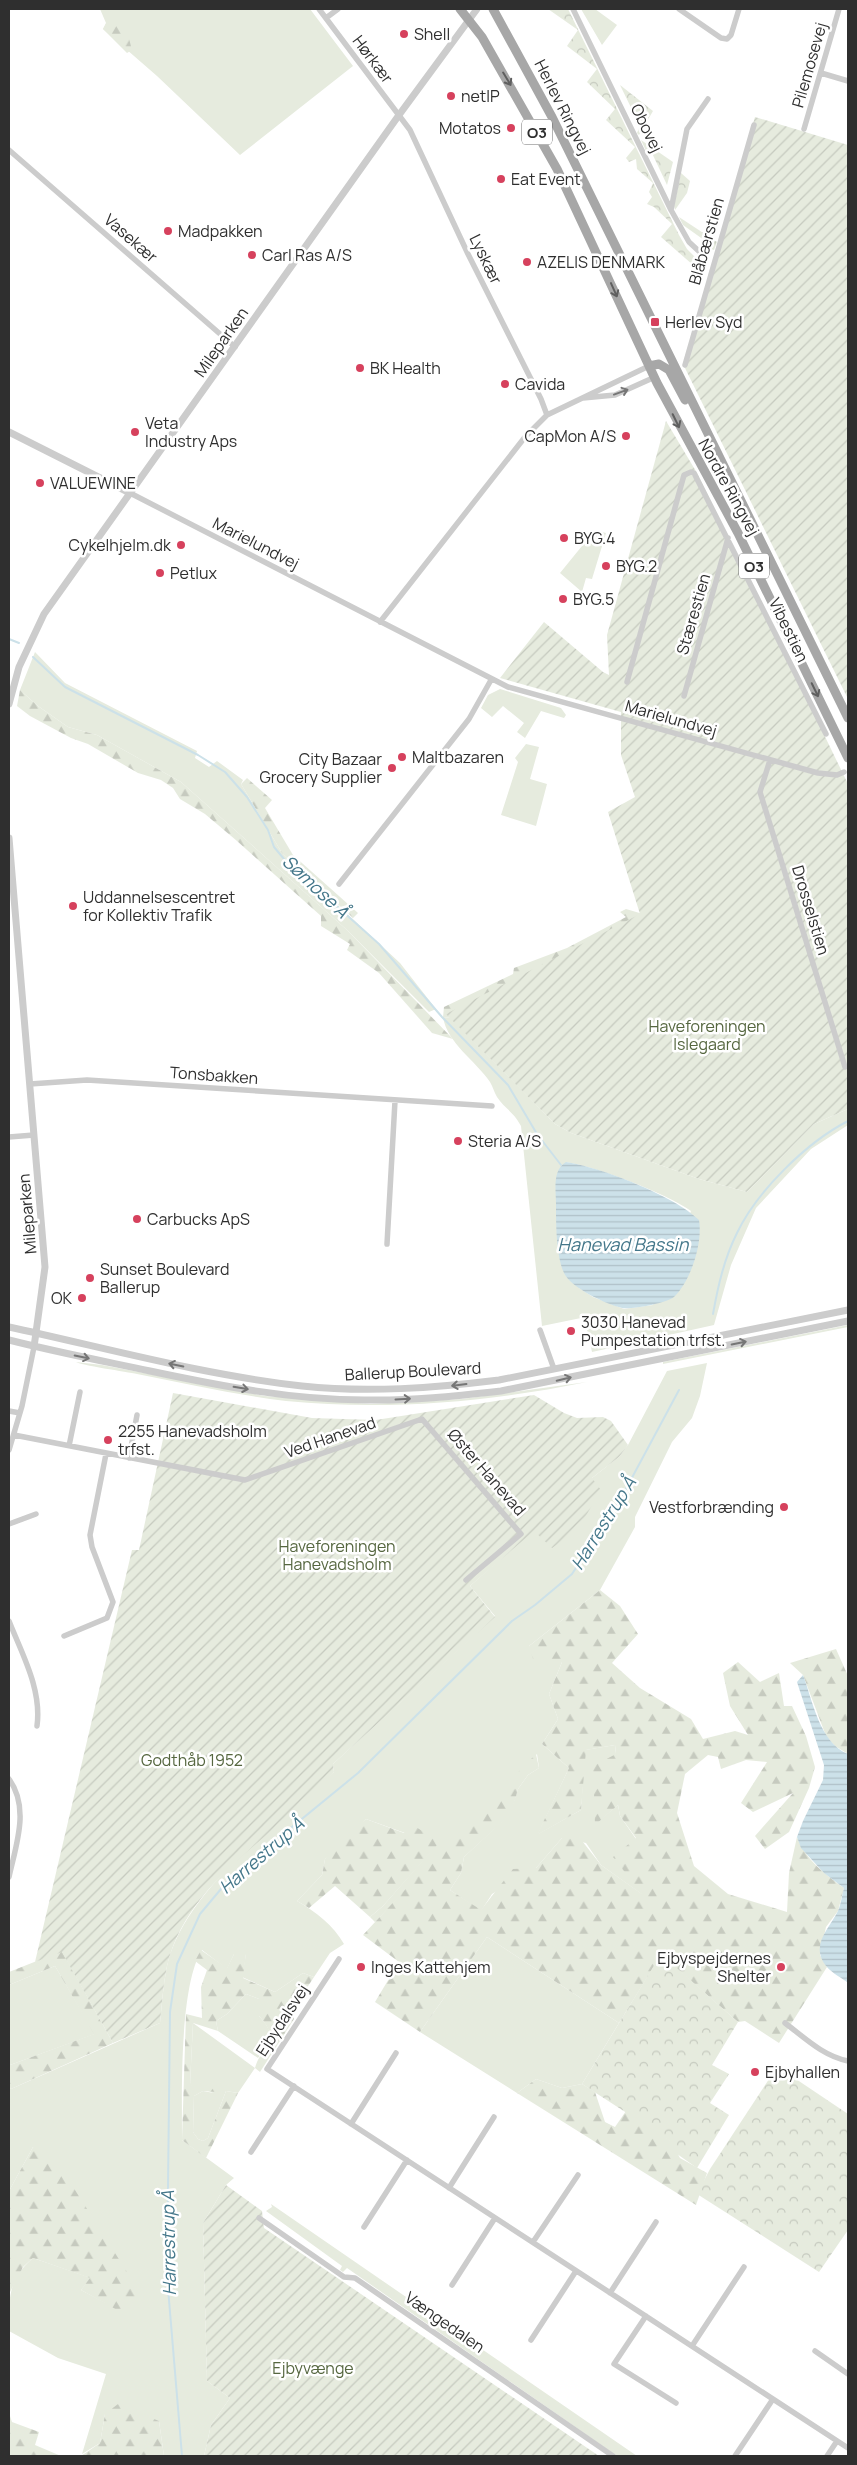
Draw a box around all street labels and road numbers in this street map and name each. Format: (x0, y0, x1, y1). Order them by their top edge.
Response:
street label: Pilemosevej (786, 20, 832, 110)
street label: Hørkær (348, 30, 398, 88)
street label: Herlev Ringvej (530, 56, 596, 158)
street label: Obovej (626, 100, 668, 156)
road number: O3 (522, 120, 552, 144)
street label: Blåbærstien (683, 195, 729, 287)
street label: Vasekær (99, 209, 163, 268)
street label: Lyskær (464, 230, 508, 288)
street label: Mileparken (189, 303, 253, 381)
street label: Nordre Ringvej (693, 435, 765, 539)
street label: Marielundvej (209, 512, 303, 574)
road number: O3 (739, 554, 769, 578)
street label: Stærestien (671, 571, 715, 657)
street label: Vibestien (764, 594, 814, 666)
street label: Marielundvej (623, 694, 719, 742)
street label: Drosselstien (787, 862, 835, 958)
street label: Tonsbakken (169, 1061, 259, 1089)
street label: Mileparken (13, 1173, 41, 1255)
street label: Ballerup Boulevard (344, 1356, 482, 1386)
street label: Ved Hanevad (281, 1411, 379, 1463)
street label: Øster Hanevad (443, 1424, 531, 1520)
street label: Ejbydalsvej (251, 1980, 313, 2060)
street label: Vængedalen (401, 2286, 489, 2358)

